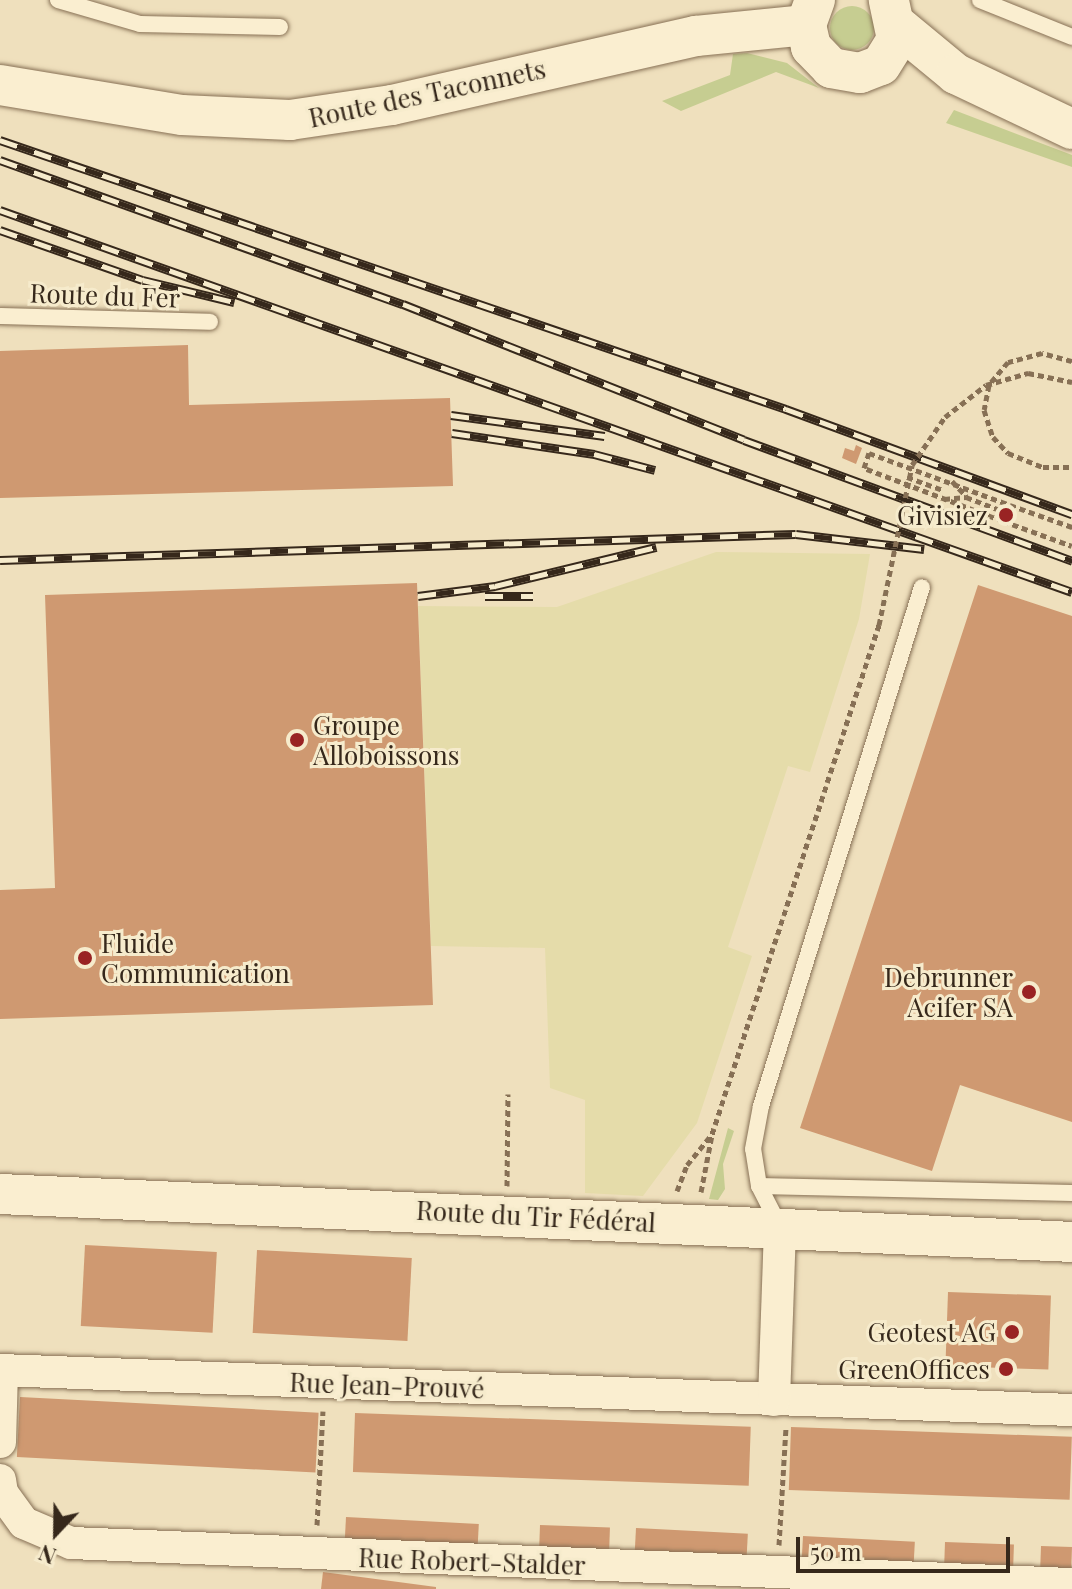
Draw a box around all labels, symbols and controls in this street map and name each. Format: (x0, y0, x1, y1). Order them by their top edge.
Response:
street label: Route des Taconnets (305, 53, 549, 133)
street label: Route du Fer (29, 277, 181, 313)
place label: Givisiez (897, 499, 988, 531)
marker: Givisiez (995, 504, 1017, 526)
place label: Groupe Alloboissons (313, 709, 459, 770)
marker: Groupe Alloboissons (288, 731, 306, 749)
place label: Fluide Communication (101, 927, 290, 988)
marker: Fluide Communication (76, 949, 94, 967)
place label: Debrunner Acifer SA (884, 961, 1013, 1022)
marker: Debrunner Acifer SA (1020, 983, 1038, 1001)
street label: Route du Tir Fédéral (415, 1194, 657, 1238)
place label: Geotest AG (866, 1316, 996, 1348)
marker: Geotest AG (1003, 1323, 1021, 1341)
place label: GreenOffices (838, 1353, 990, 1385)
marker: GreenOffices (997, 1360, 1015, 1378)
street label: Rue Jean-Prouvé (289, 1366, 485, 1404)
north arrow (16, 1493, 96, 1573)
scale bar (800, 1521, 1014, 1571)
text: 50 m (810, 1535, 862, 1567)
text: N (34, 1538, 60, 1572)
street label: Rue Robert-Stalder (358, 1541, 586, 1581)

